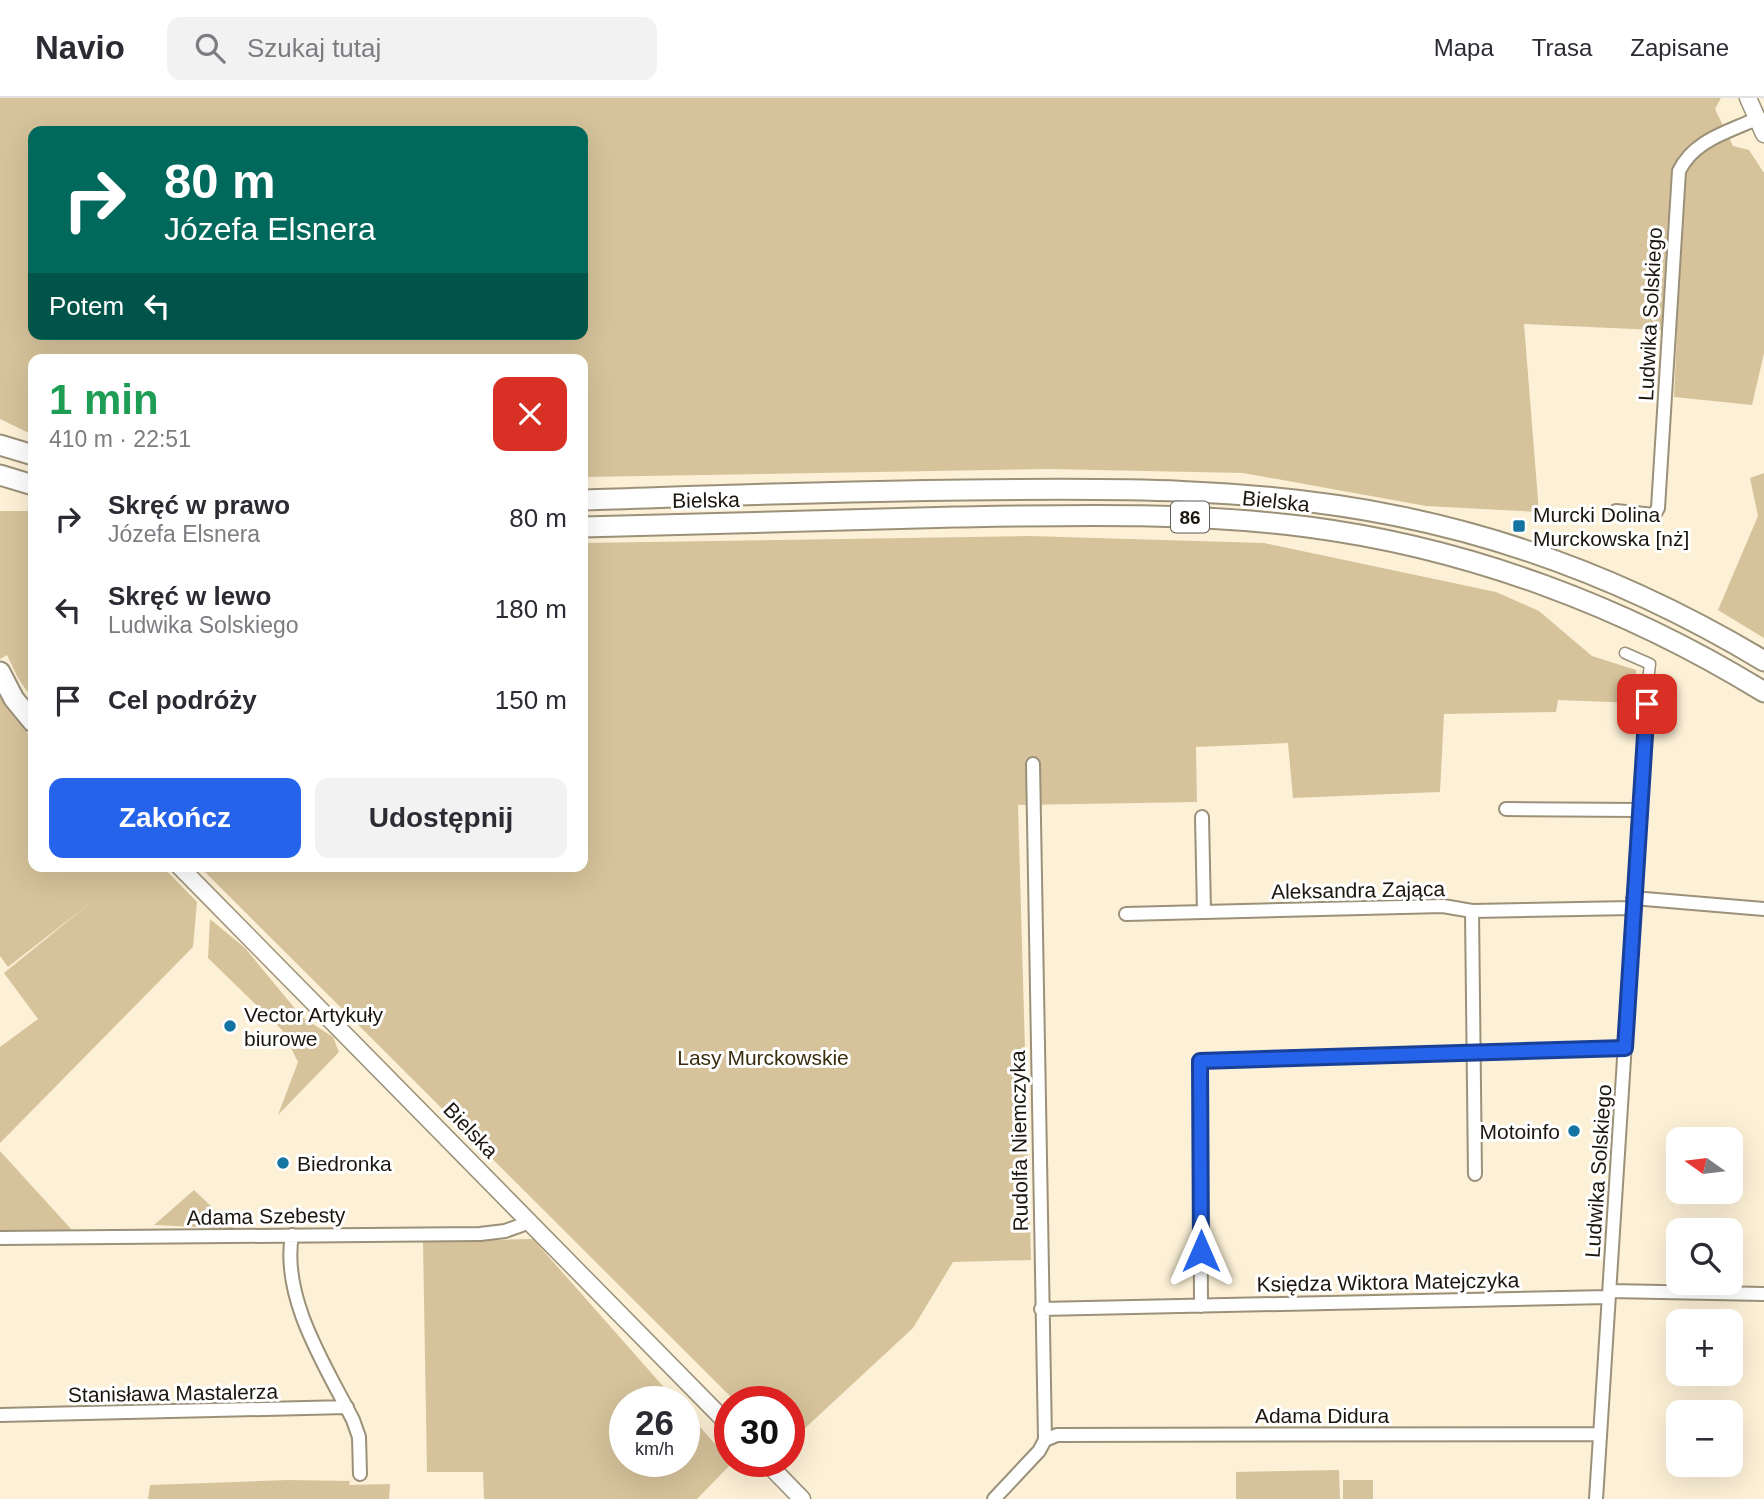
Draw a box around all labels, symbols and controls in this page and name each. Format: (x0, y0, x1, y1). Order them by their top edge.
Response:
search box (167, 17, 657, 80)
text: Navio (35, 29, 125, 66)
icon: search (191, 29, 229, 67)
text: Szukaj tutaj (247, 33, 381, 63)
text: Mapa (1434, 34, 1494, 61)
text: Trasa (1532, 34, 1592, 61)
text: Zapisane (1630, 34, 1729, 61)
icon: right (49, 154, 140, 245)
text: 80 m (164, 154, 276, 208)
text: Józefa Elsnera (164, 211, 376, 247)
street label: Ludwika Solskiego (1634, 227, 1666, 401)
icon: left (138, 287, 176, 325)
text: Potem (49, 291, 124, 321)
text: 1 min (49, 376, 159, 423)
button: close (493, 377, 567, 451)
text: 410 m · 22:51 (49, 426, 191, 452)
street label: Bielska (1241, 486, 1311, 516)
street label: Bielska (672, 488, 740, 512)
text: Skręć w prawo (108, 490, 290, 520)
icon: right (49, 500, 87, 538)
road number: 86 (1171, 502, 1209, 532)
text: 80 m (509, 503, 567, 533)
place label: Murcki Dolina Murckowska [nż] (1533, 503, 1689, 550)
marker: Murcki Dolina Murckowska [nż] (1511, 518, 1527, 534)
text: Józefa Elsnera (108, 521, 260, 547)
text: Skręć w lewo (108, 581, 271, 611)
icon: left (49, 591, 87, 629)
text: 180 m (495, 594, 567, 624)
text: Ludwika Solskiego (108, 612, 299, 638)
pin (1617, 674, 1677, 734)
icon: arrive (49, 682, 87, 720)
text: Cel podróży (108, 685, 257, 715)
text: 150 m (495, 685, 567, 715)
icon: arrive (1628, 685, 1666, 723)
button: Zakończ (49, 778, 301, 858)
button: Udostępnij (315, 778, 567, 858)
street label: Aleksandra Zająca (1271, 877, 1445, 903)
place label: Vector Artykuły biurowe (244, 1003, 383, 1050)
marker: Vector Artykuły biurowe (222, 1018, 238, 1034)
park label: Lasy Murckowskie (677, 1046, 849, 1069)
street label: Rudolfa Niemczyka (1006, 1050, 1032, 1232)
street label: Ludwika Solskiego (1580, 1083, 1616, 1259)
street label: Bielska (439, 1098, 503, 1163)
place label: Motoinfo (1479, 1120, 1560, 1143)
marker: Motoinfo (1566, 1123, 1582, 1139)
north arrow (1666, 1127, 1743, 1204)
map controls (1666, 1127, 1743, 1477)
place label: Biedronka (297, 1152, 392, 1175)
marker: Biedronka (275, 1155, 291, 1171)
street label: Adama Szebesty (186, 1203, 346, 1229)
position arrow (1164, 1214, 1238, 1288)
button: search (1666, 1218, 1743, 1295)
street label: Księdza Wiktora Matejczyka (1257, 1268, 1520, 1296)
button: + (1666, 1309, 1743, 1386)
street label: Stanisława Mastalerza (68, 1380, 279, 1406)
speed limit sign: 30 (714, 1386, 805, 1477)
button: − (1666, 1400, 1743, 1477)
text: 26 (635, 1403, 674, 1442)
street label: Adama Didura (1255, 1404, 1389, 1427)
text: km/h (635, 1439, 674, 1459)

